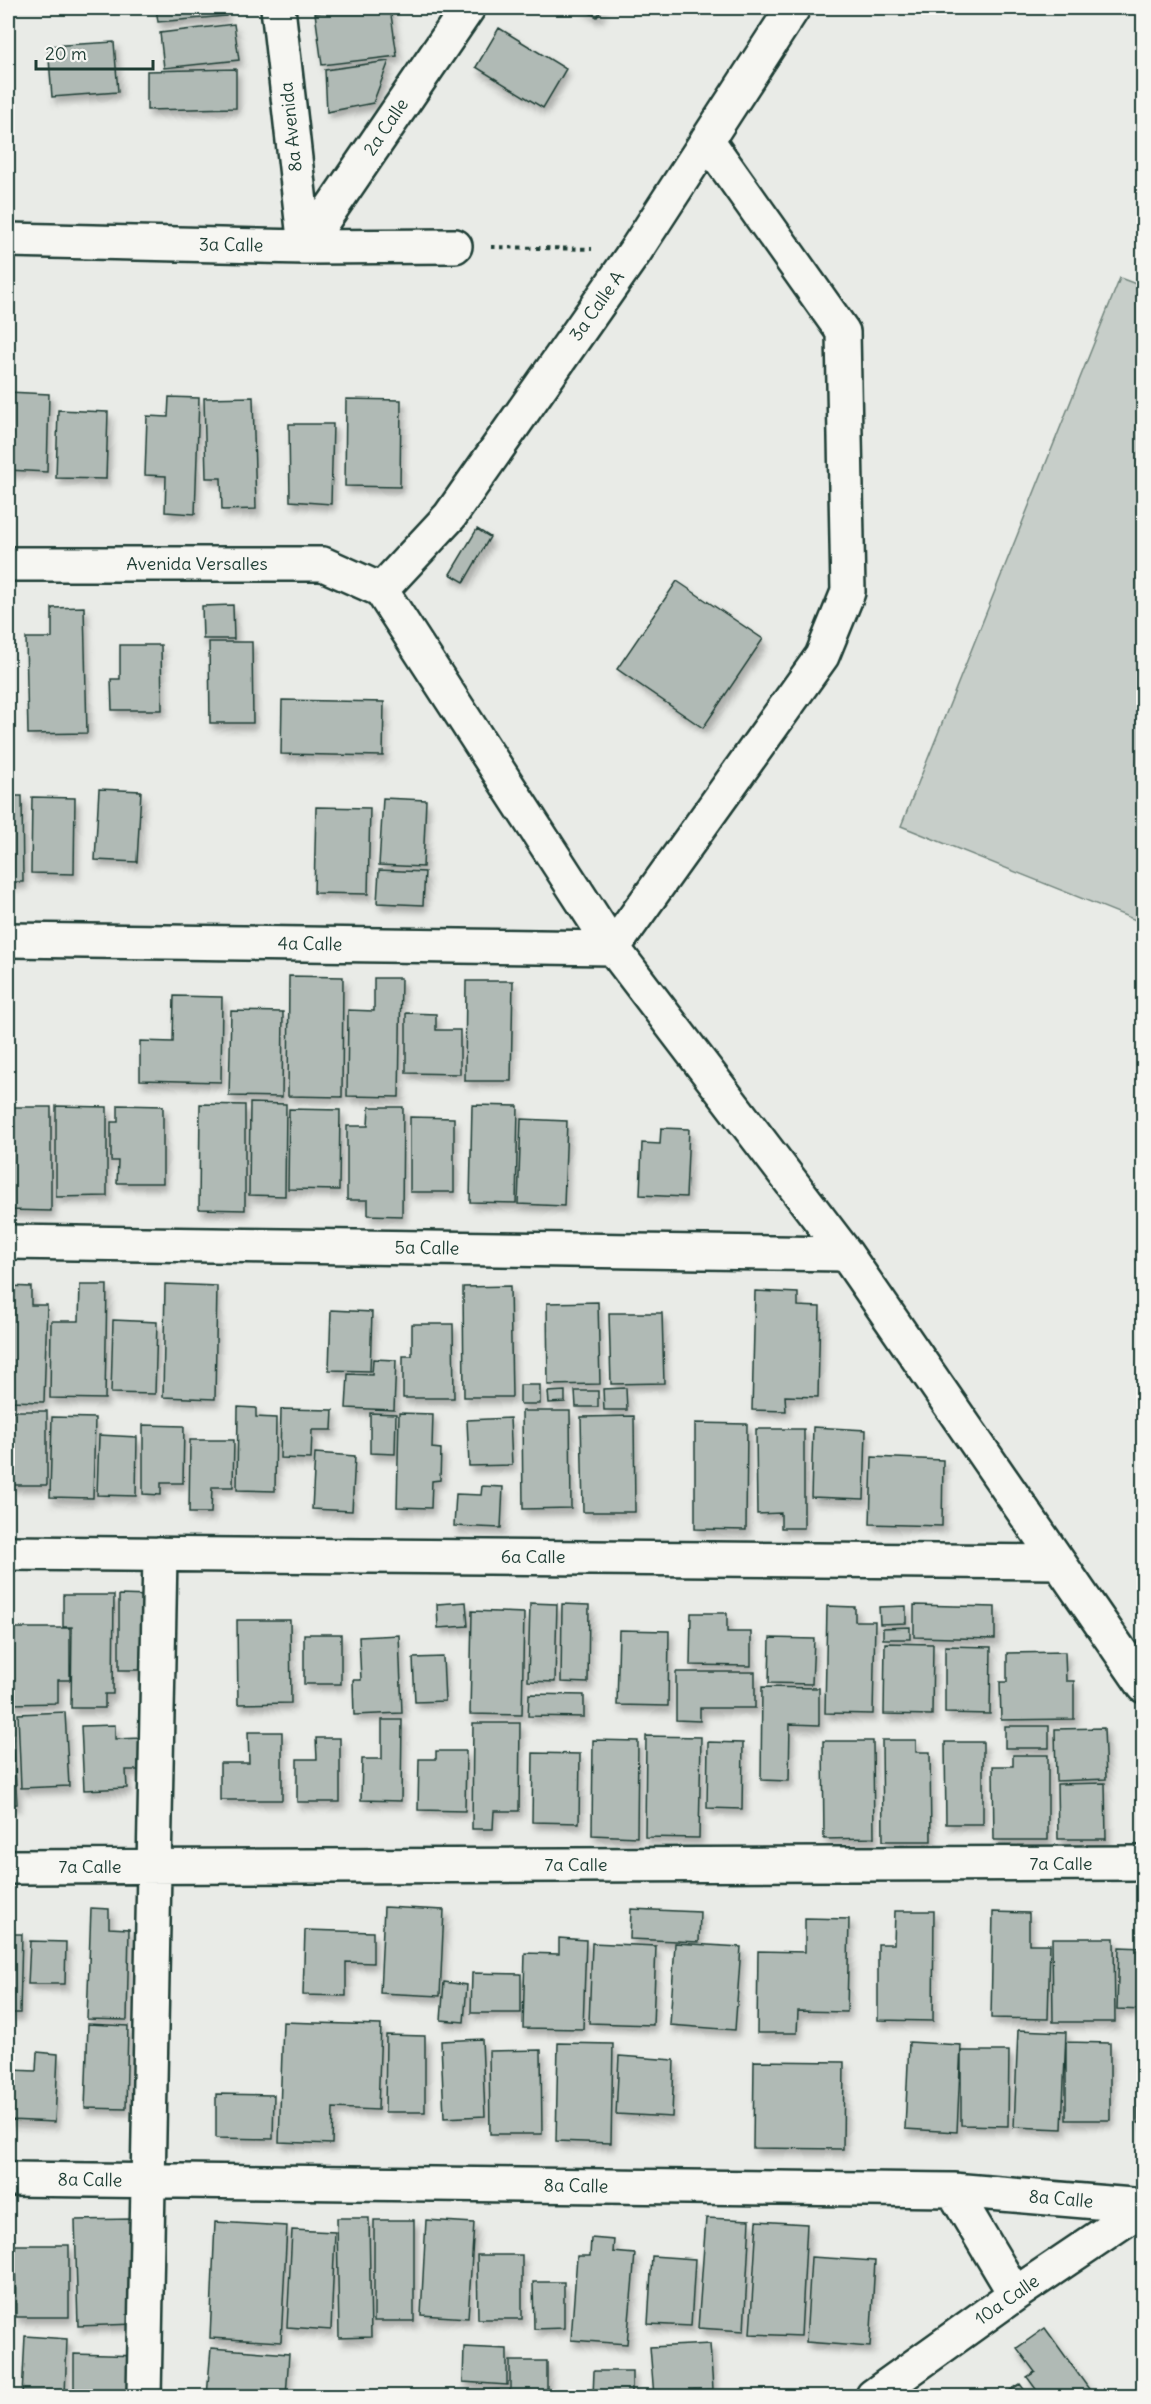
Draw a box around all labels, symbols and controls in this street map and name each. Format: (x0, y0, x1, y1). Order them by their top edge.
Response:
scale bar (36, 33, 153, 71)
text: 20 m (45, 42, 87, 65)
street label: 8a Avenida (274, 81, 307, 173)
street label: 2a Calle (358, 94, 413, 160)
street label: 3a Calle (199, 232, 263, 257)
street label: 3a Calle A (564, 266, 629, 345)
street label: Avenida Versalles (126, 552, 268, 575)
street label: 4a Calle (277, 931, 343, 956)
street label: 5a Calle (394, 1235, 460, 1260)
street label: 6a Calle (501, 1545, 565, 1568)
street label: 7a Calle (1029, 1852, 1093, 1875)
street label: 7a Calle (544, 1853, 608, 1876)
street label: 7a Calle (58, 1855, 122, 1878)
street label: 8a Calle (57, 2167, 123, 2192)
street label: 8a Calle (543, 2173, 609, 2198)
street label: 8a Calle (1028, 2184, 1094, 2213)
street label: 10a Calle (970, 2269, 1043, 2330)

